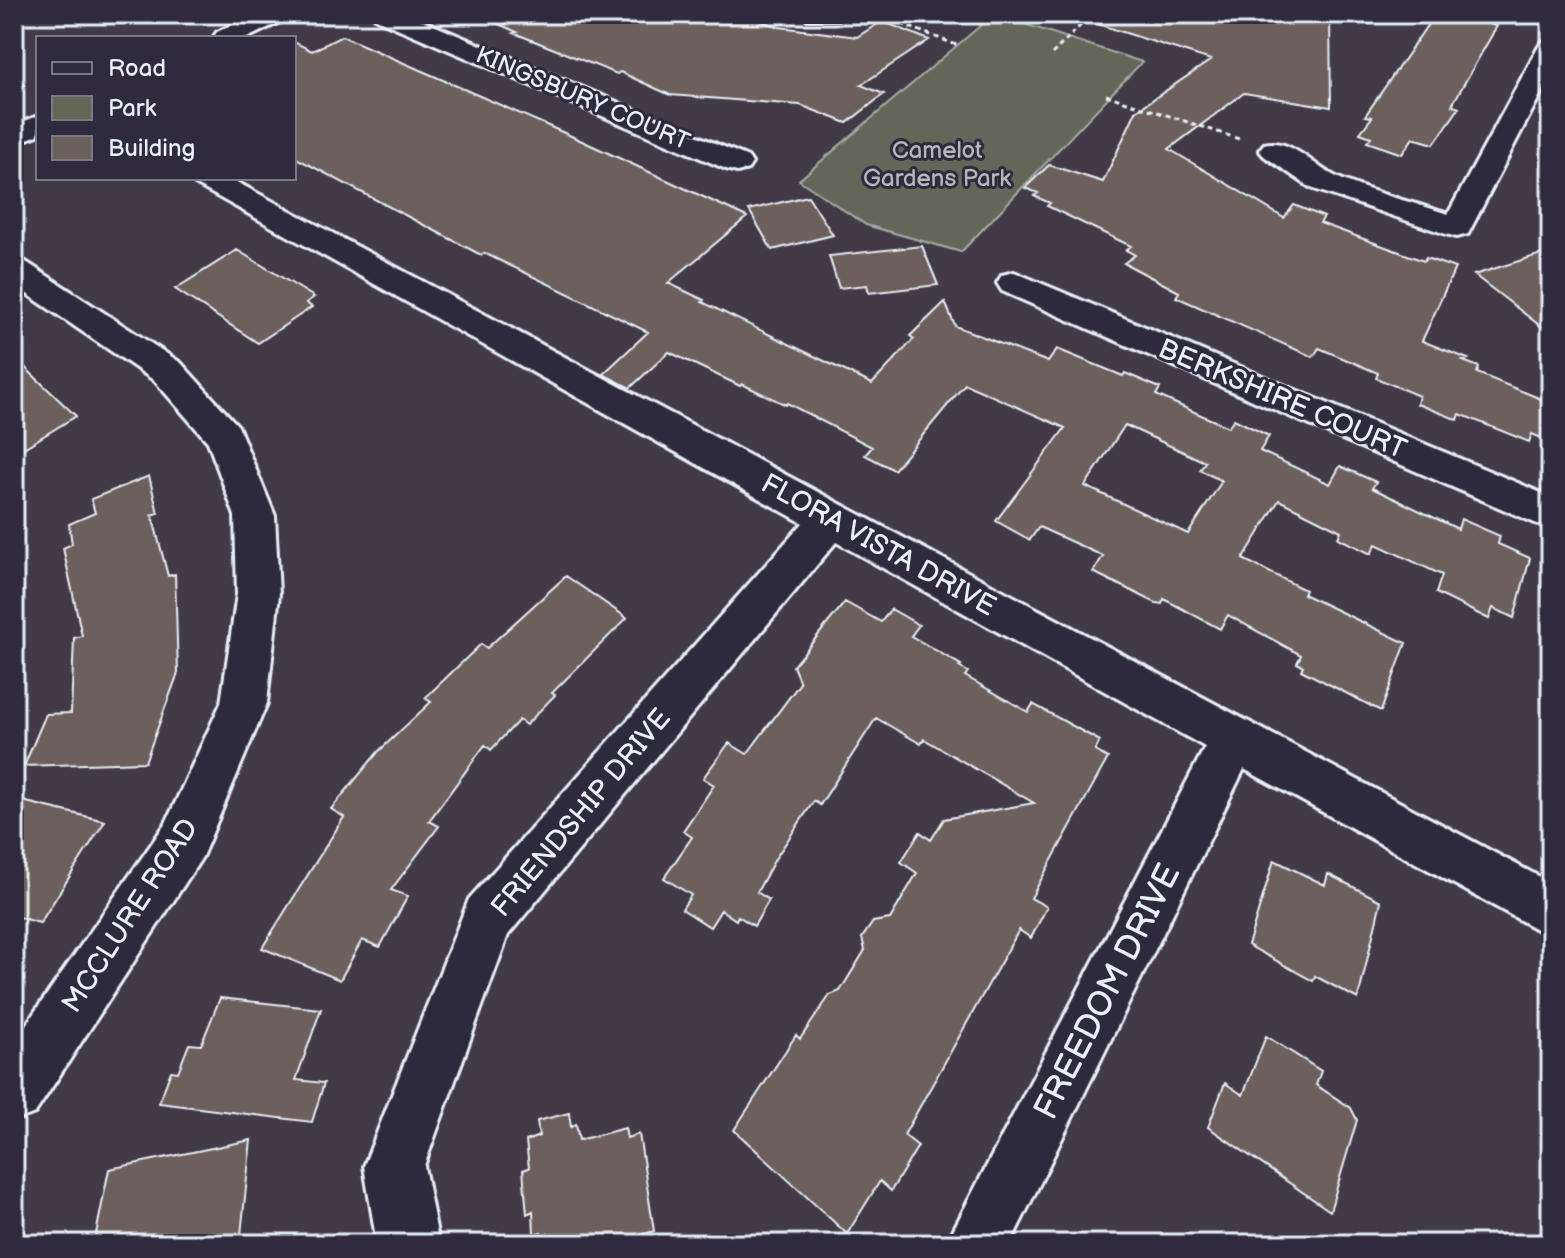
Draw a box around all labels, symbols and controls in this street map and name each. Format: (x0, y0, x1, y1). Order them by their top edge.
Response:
legend (36, 36, 296, 180)
street label: KINGSBURY COURT (472, 40, 695, 157)
text: Road (108, 54, 166, 83)
text: Park (108, 94, 156, 123)
text: Building (108, 134, 195, 163)
park label: Camelot Gardens Park (863, 136, 1011, 193)
street label: BERKSHIRE COURT (1153, 332, 1411, 467)
street label: FLORA VISTA DRIVE (755, 467, 1001, 623)
street label: FRIENDSHIP DRIVE (485, 702, 678, 924)
street label: MCCLURE ROAD (55, 813, 205, 1019)
street label: FREEDOM DRIVE (1025, 857, 1189, 1126)

